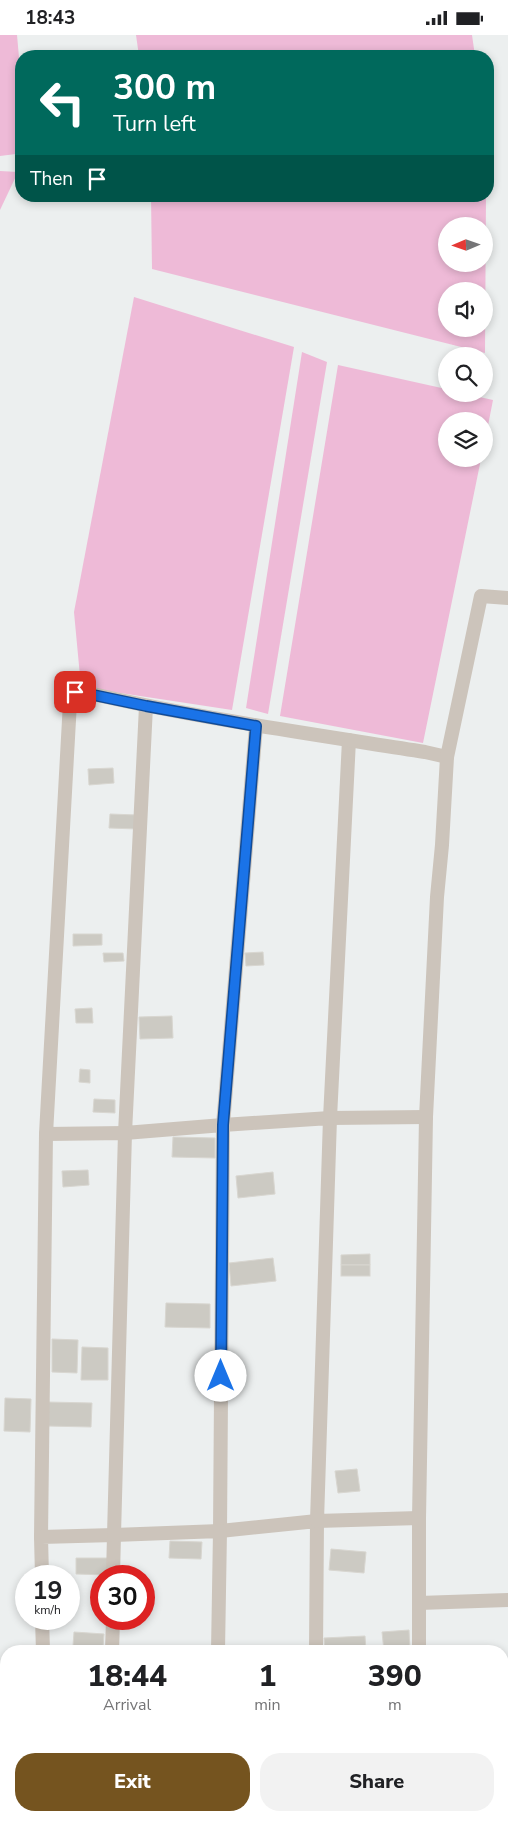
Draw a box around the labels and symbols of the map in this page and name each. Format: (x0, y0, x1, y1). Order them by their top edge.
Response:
north arrow (438, 217, 492, 273)
pin (54, 671, 96, 713)
position arrow (194, 1349, 246, 1401)
speed limit sign: 30 (90, 1565, 155, 1630)

